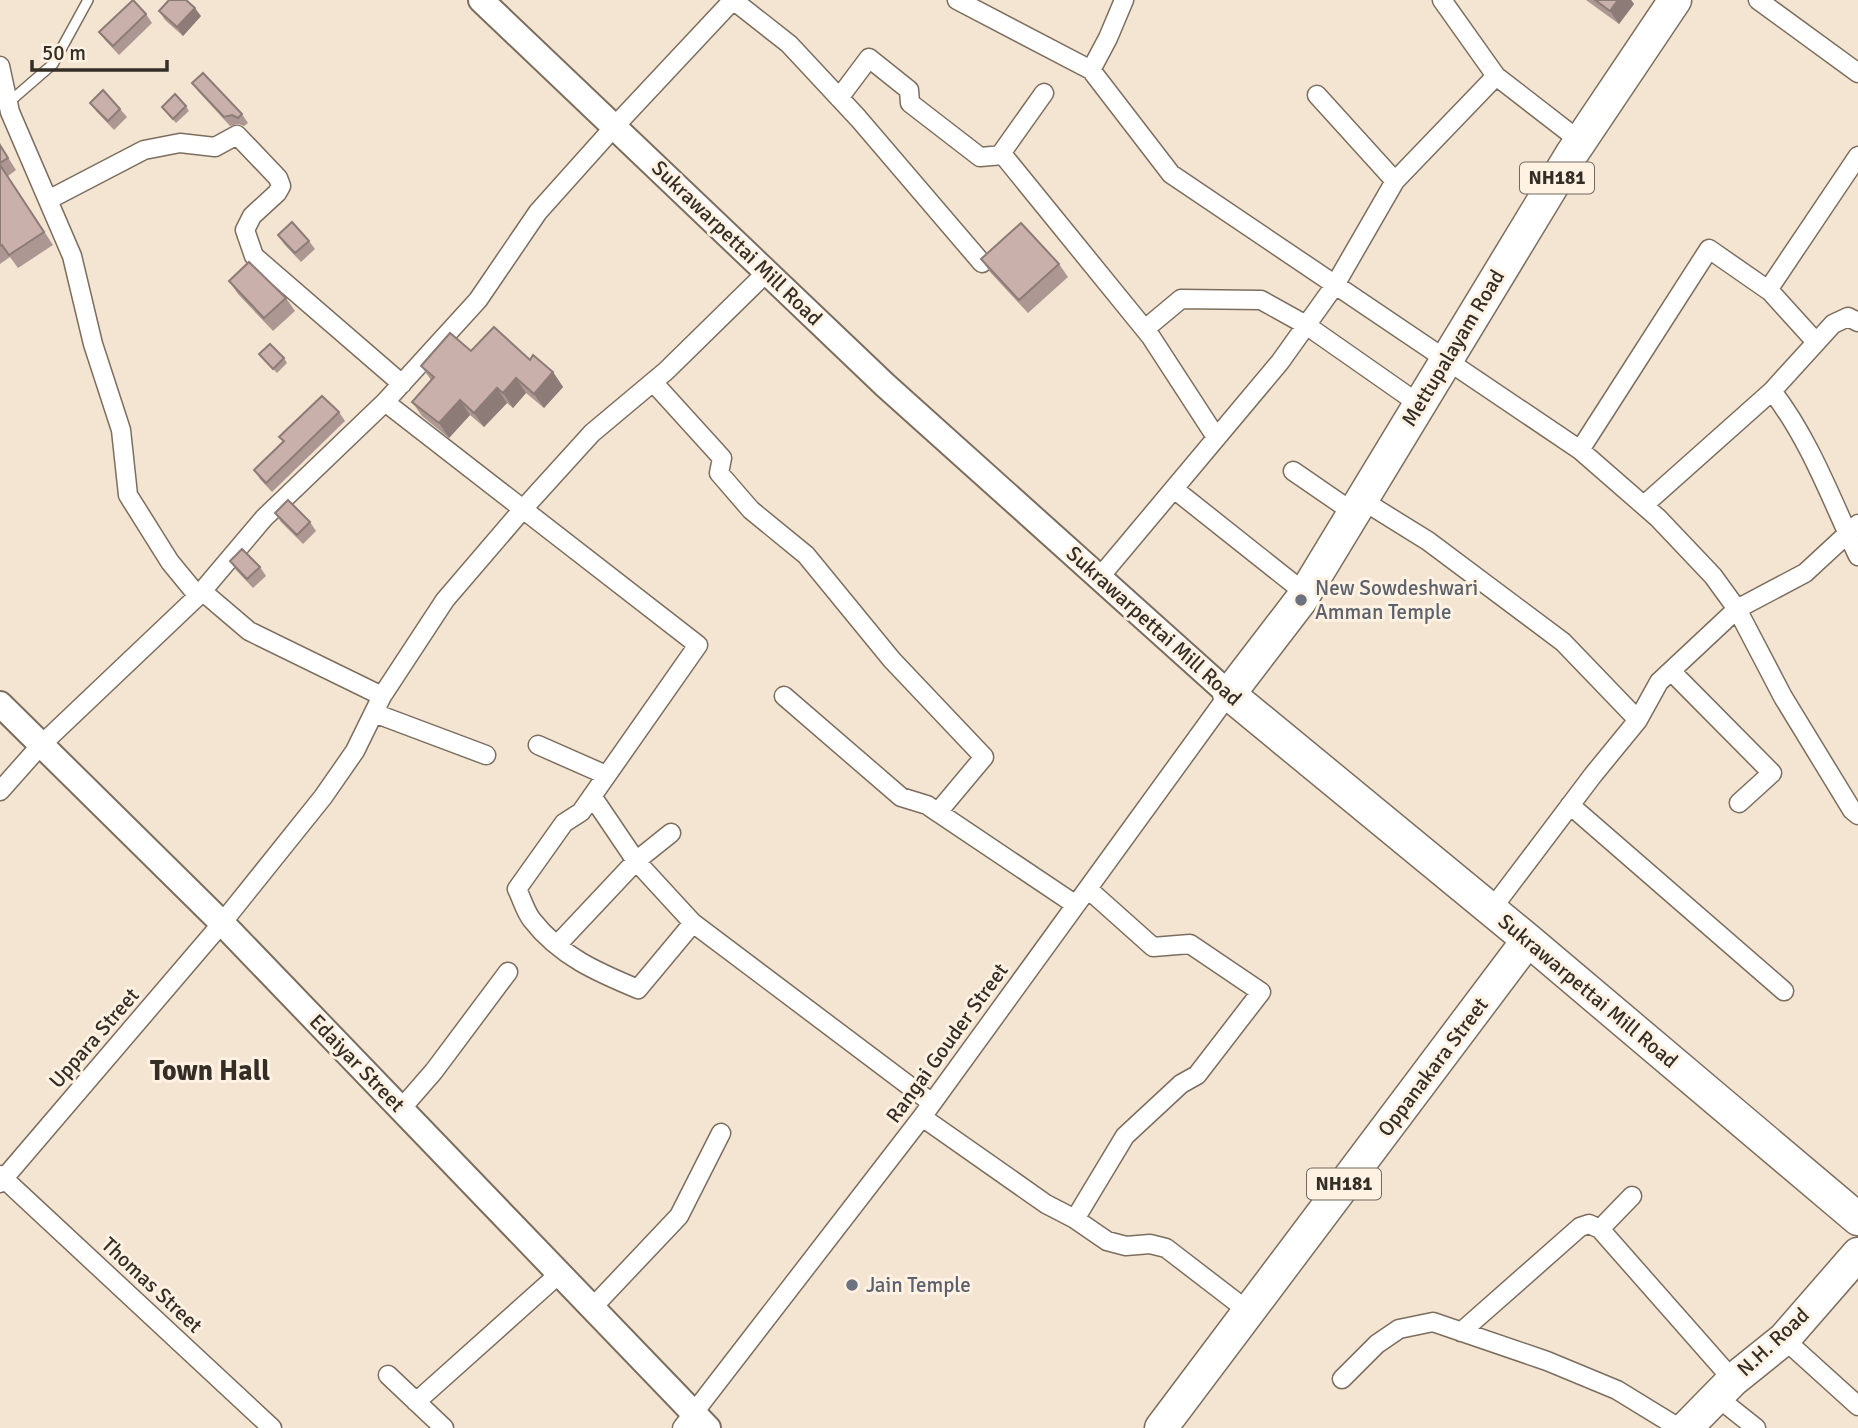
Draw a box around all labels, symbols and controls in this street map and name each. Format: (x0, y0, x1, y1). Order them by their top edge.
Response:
scale bar (32, 28, 166, 72)
text: 50 m (42, 40, 86, 66)
street label: Sukrawarpettai Mill Road (646, 155, 828, 331)
road number: NH181 (1520, 162, 1594, 194)
street label: Mettupalayam Road (1396, 265, 1510, 431)
street label: Sukrawarpettai Mill Road (1061, 541, 1247, 711)
place label: New Sowdeshwari Amman Temple (1315, 575, 1478, 625)
marker: New Sowdeshwari Amman Temple (1293, 592, 1309, 608)
street label: Sukrawarpettai Mill Road (1493, 908, 1683, 1074)
street label: Rangai Gouder Street (880, 958, 1014, 1128)
street label: Uppara Street (43, 982, 145, 1094)
street label: Oppanakara Street (1372, 992, 1494, 1142)
street label: Edaiyar Street (304, 1009, 410, 1117)
district label: Town Hall (150, 1054, 270, 1088)
road number: NH181 (1307, 1168, 1381, 1200)
street label: Thomas Street (96, 1232, 208, 1338)
place label: Jain Temple (866, 1272, 971, 1298)
marker: Jain Temple (844, 1277, 860, 1293)
street label: N.H. Road (1732, 1302, 1814, 1382)

